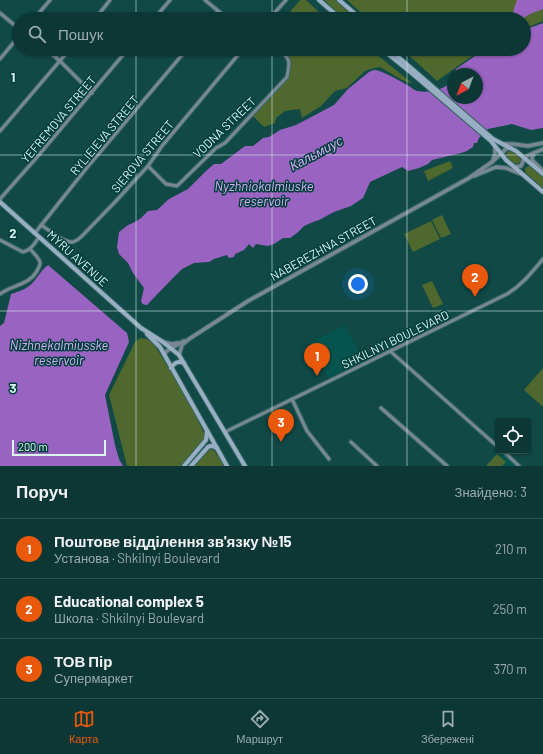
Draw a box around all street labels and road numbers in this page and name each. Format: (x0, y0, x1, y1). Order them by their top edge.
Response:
street label: YEFREMOVA STREET (18, 73, 99, 165)
street label: RYLIEIEVA STREET (67, 92, 141, 178)
street label: VODNA STREET (190, 93, 258, 160)
street label: SIEROVA STREET (108, 117, 176, 195)
street label: NABEREZHNA STREET (267, 213, 379, 283)
street label: MYRU AVENUE (45, 227, 111, 289)
street label: SHKILNYI BOULEVARD (339, 307, 451, 371)

